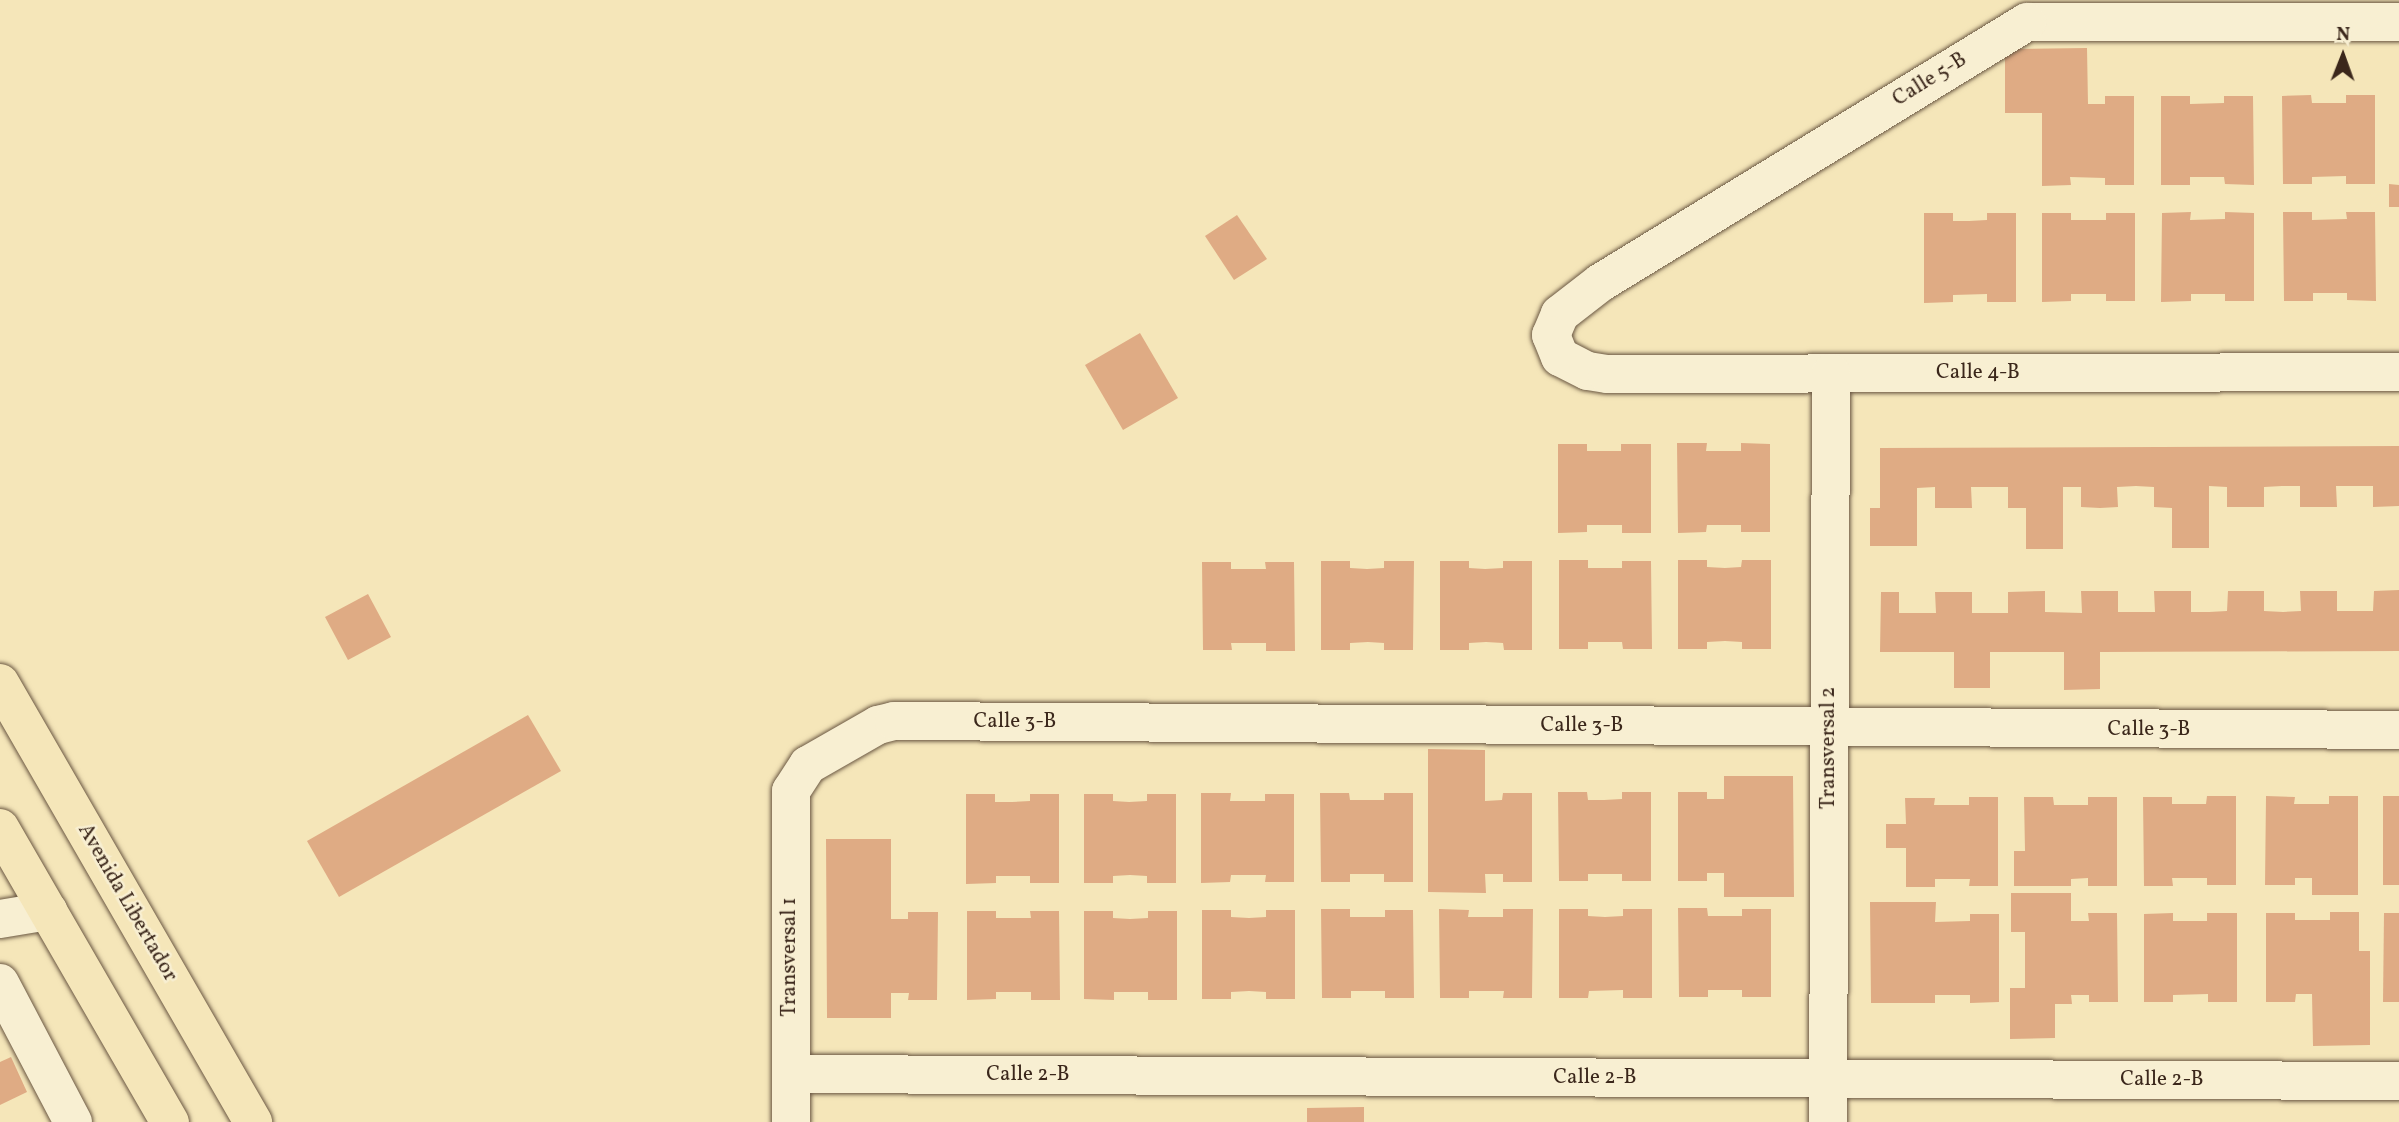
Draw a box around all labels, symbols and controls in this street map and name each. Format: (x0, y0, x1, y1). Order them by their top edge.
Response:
north arrow (2308, 21, 2378, 91)
text: N (2336, 22, 2350, 48)
street label: Calle 5-B (1888, 48, 1972, 112)
street label: Calle 4-B (1936, 360, 2020, 386)
street label: Transversal 2 (1816, 687, 1842, 809)
street label: Calle 3-B (974, 709, 1056, 735)
street label: Calle 3-B (1541, 713, 1623, 739)
street label: Calle 3-B (2108, 717, 2190, 743)
street label: Avenida Libertador (72, 820, 182, 986)
street label: Transversal 1 (777, 897, 803, 1017)
street label: Calle 2-B (986, 1062, 1070, 1088)
street label: Calle 2-B (1553, 1065, 1637, 1091)
street label: Calle 2-B (2120, 1067, 2204, 1093)

